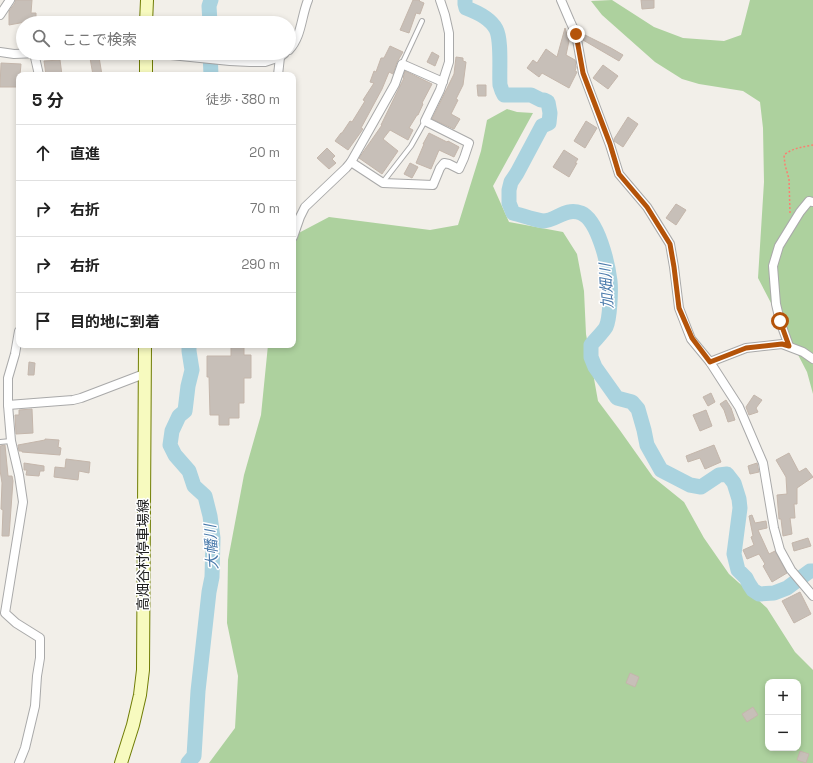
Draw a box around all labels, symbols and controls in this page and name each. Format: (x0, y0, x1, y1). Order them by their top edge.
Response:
search box (16, 16, 296, 60)
route end (567, 25, 585, 43)
icon: search (30, 27, 52, 49)
text: ここで検索 (62, 30, 137, 49)
text: 5 分 (32, 89, 64, 111)
text: 徒歩 · 380 m (206, 91, 280, 108)
icon: ahead (32, 142, 54, 164)
text: 直進 (70, 144, 100, 163)
text: 20 m (249, 144, 280, 161)
icon: right (32, 198, 54, 220)
text: 右折 (70, 200, 100, 219)
text: 70 m (250, 200, 280, 217)
icon: right (32, 254, 54, 276)
text: 右折 (70, 256, 100, 275)
text: 290 m (241, 256, 280, 273)
water label: 加畑川 (595, 261, 617, 309)
icon: arrive (32, 310, 54, 332)
text: 目的地に到着 (70, 312, 160, 331)
route start (771, 312, 789, 330)
street label: 高畑谷村停車場線 (134, 499, 152, 611)
water label: 大幡川 (200, 522, 222, 570)
map controls (765, 679, 801, 751)
button: + (765, 679, 801, 715)
button: − (765, 715, 801, 751)

